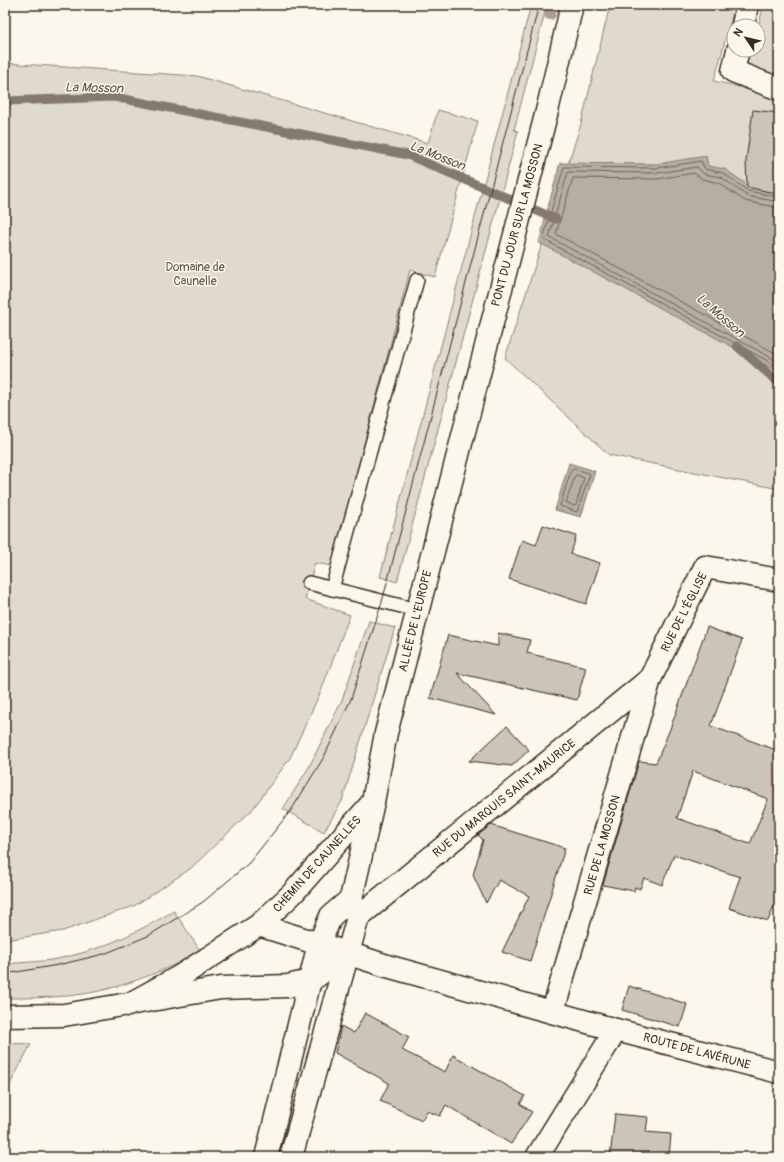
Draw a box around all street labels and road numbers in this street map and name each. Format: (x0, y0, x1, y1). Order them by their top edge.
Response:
street label: PONT DU JOUR SUR LA MOSSON (488, 142, 546, 308)
street label: ALLÉE DE L'EUROPE (395, 569, 435, 673)
street label: RUE DE L'ÉGLISE (657, 569, 711, 655)
street label: RUE DU MARQUIS SAINT-MAURICE (430, 736, 579, 861)
street label: RUE DE LA MOSSON (581, 793, 624, 897)
street label: CHEMIN DE CAUNELLES (270, 813, 365, 916)
street label: ROUTE DE LAVÉRUNE (642, 1029, 752, 1073)

